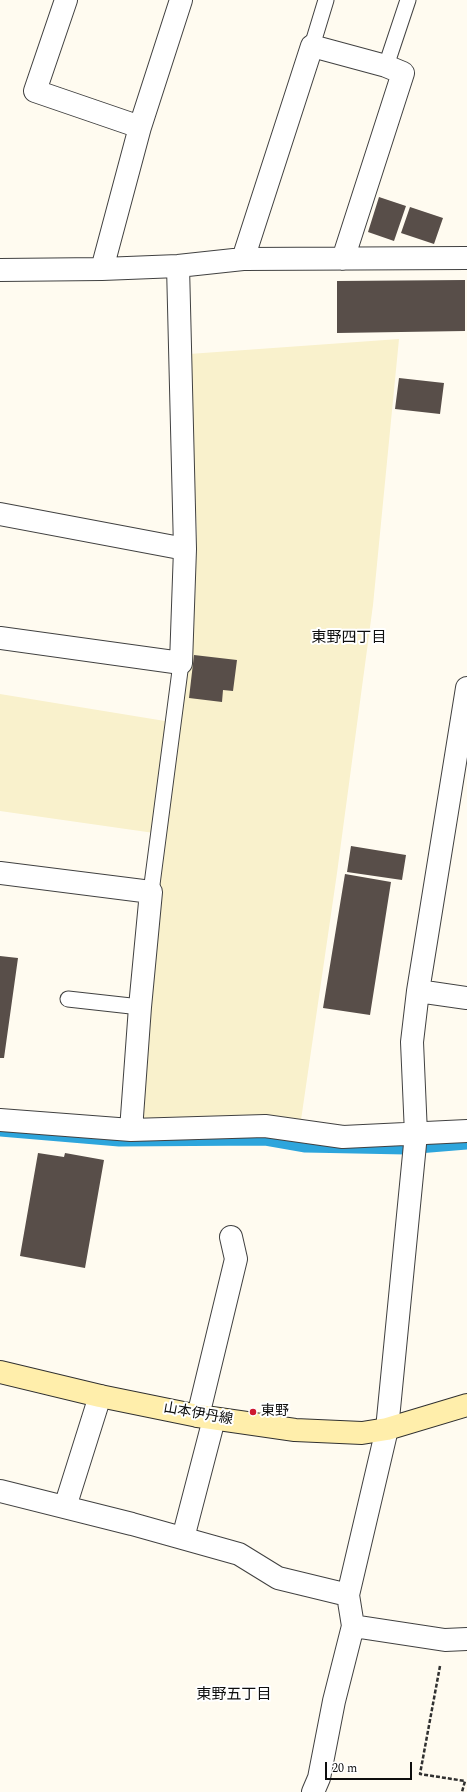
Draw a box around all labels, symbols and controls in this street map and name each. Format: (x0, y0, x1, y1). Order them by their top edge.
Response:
district label: 東野四丁目 (312, 630, 386, 648)
street label: 山本伊丹線 (162, 1401, 234, 1429)
place label: 東野 (261, 1404, 289, 1420)
marker: 東野 (248, 1407, 258, 1417)
district label: 東野五丁目 (197, 1687, 271, 1705)
scale bar (327, 1754, 414, 1780)
text: 20 m (332, 1759, 357, 1778)

